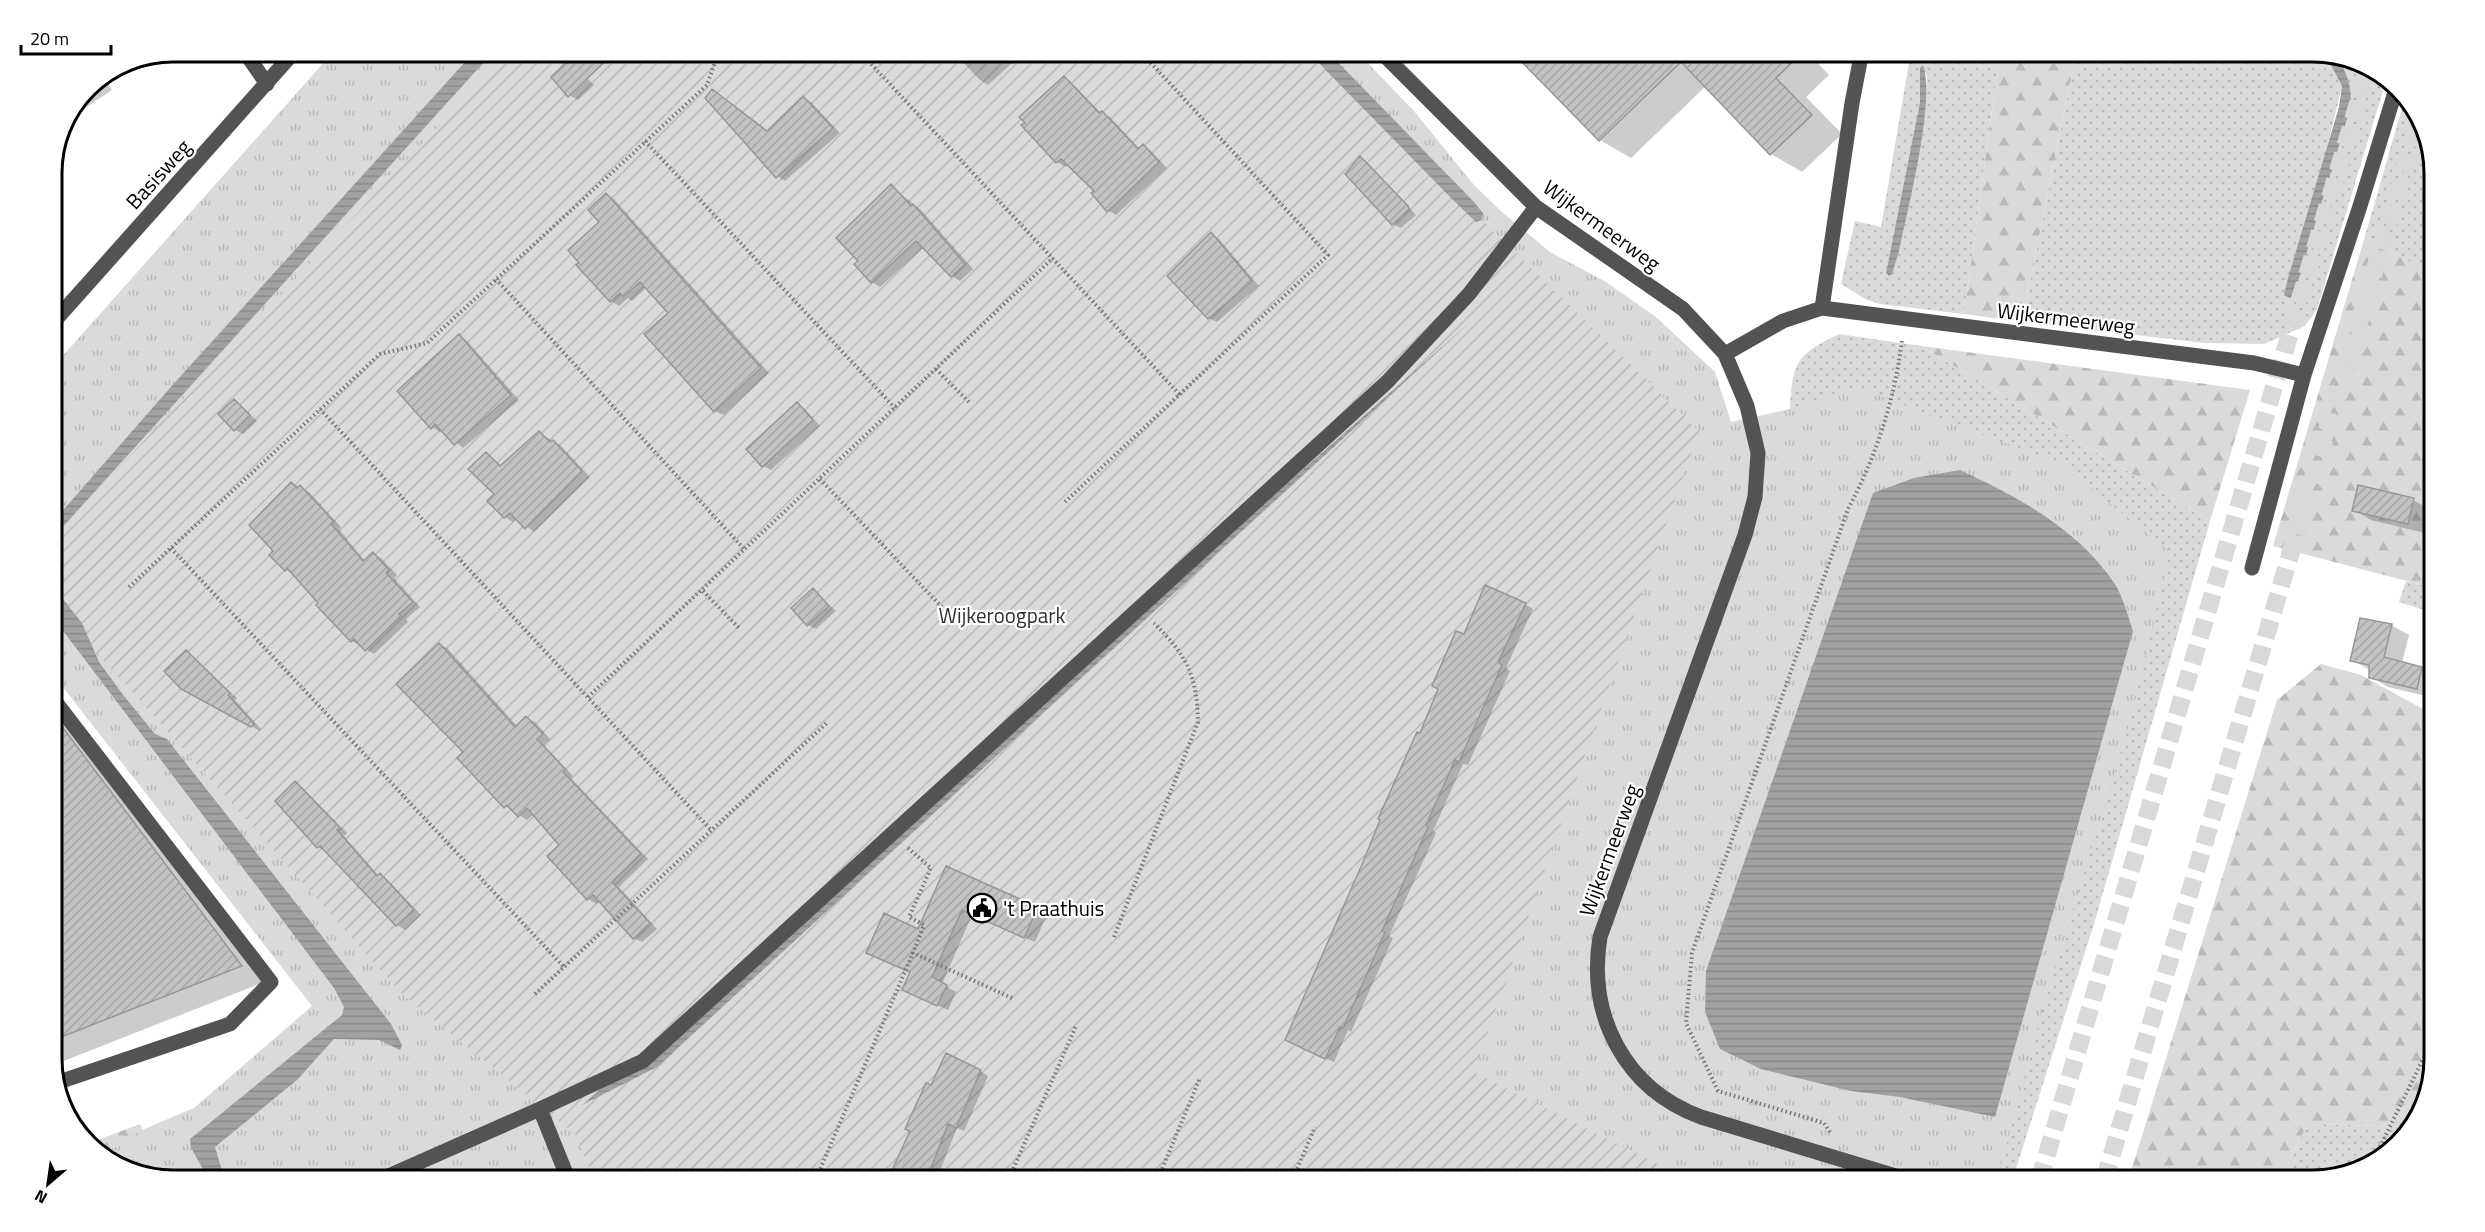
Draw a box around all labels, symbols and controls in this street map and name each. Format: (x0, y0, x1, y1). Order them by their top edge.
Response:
scale bar (21, 18, 111, 56)
text: 20 m (30, 25, 69, 52)
street label: Basisweg (118, 132, 198, 216)
street label: Wijkermeerweg (1536, 171, 1668, 279)
street label: Wijkermeerweg (1995, 294, 2137, 342)
park label: Wijkeroogpark (938, 599, 1066, 631)
street label: Wijkermeerweg (1570, 779, 1648, 921)
public building icon: 't Praathuis (966, 892, 998, 924)
place label: 't Praathuis (1003, 892, 1104, 924)
north arrow (18, 1154, 78, 1214)
text: N (30, 1184, 51, 1210)

